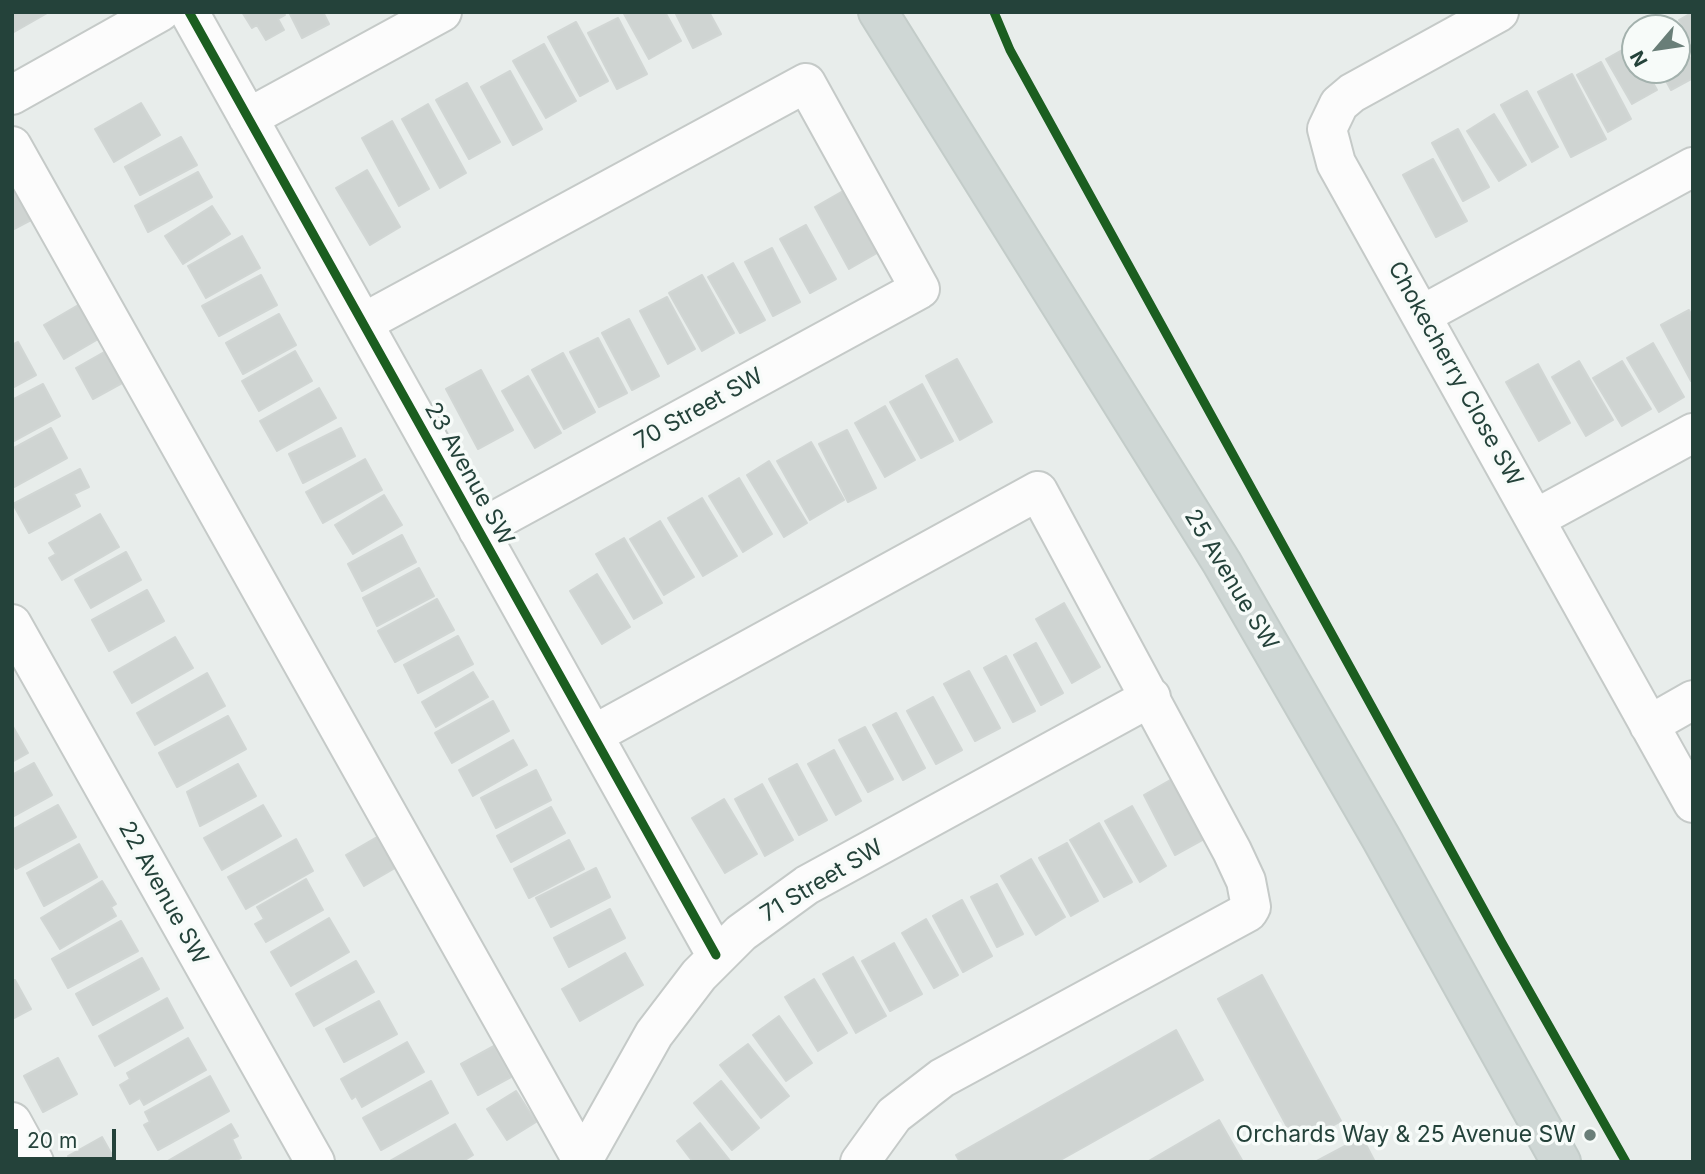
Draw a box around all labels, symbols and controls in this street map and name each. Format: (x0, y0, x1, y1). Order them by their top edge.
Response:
north arrow (1621, 14, 1691, 84)
text: N (1625, 47, 1653, 70)
street label: Chokecherry Close SW (1382, 257, 1528, 491)
street label: 70 Street SW (630, 362, 768, 456)
street label: 23 Avenue SW (418, 398, 520, 550)
street label: 25 Avenue SW (1178, 505, 1284, 655)
street label: 22 Avenue SW (112, 817, 214, 969)
street label: 71 Street SW (756, 834, 888, 928)
scale bar (18, 1114, 119, 1158)
place label: Orchards Way & 25 Avenue SW (1236, 1121, 1576, 1149)
marker: Orchards Way & 25 Avenue SW (1582, 1127, 1598, 1143)
text: 20 m (27, 1128, 77, 1153)

